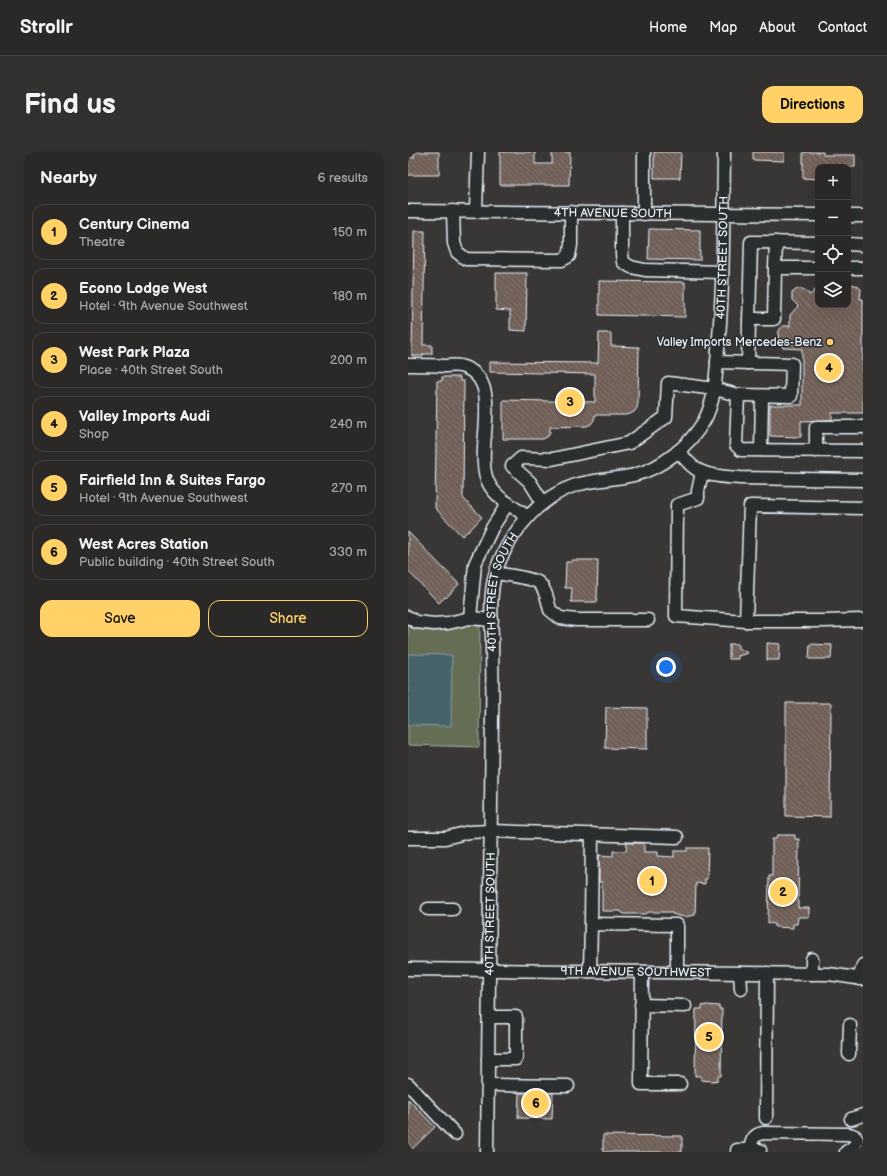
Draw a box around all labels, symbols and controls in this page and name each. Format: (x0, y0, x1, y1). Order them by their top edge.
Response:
text: Strollr (20, 16, 73, 39)
text: Home (649, 19, 687, 36)
text: Map (709, 19, 737, 36)
text: About (759, 19, 796, 36)
text: Contact (818, 19, 867, 36)
button: Directions (762, 86, 863, 123)
text: Find us (24, 88, 116, 121)
map controls (815, 164, 851, 308)
button: + (815, 164, 851, 200)
text: Nearby (40, 168, 97, 188)
text: 6 results (318, 170, 368, 186)
street label: 40TH STREET SOUTH (713, 196, 731, 320)
button: − (815, 200, 851, 236)
street label: 4TH AVENUE SOUTH (554, 205, 672, 221)
text: Century Cinema (79, 215, 190, 234)
text: 1 (51, 224, 57, 240)
text: 150 m (333, 224, 367, 240)
text: Theatre (79, 234, 125, 250)
button: locate (815, 236, 851, 272)
button: layers (815, 272, 851, 308)
text: Econo Lodge West (79, 279, 207, 298)
text: 2 (50, 288, 58, 304)
text: 180 m (332, 288, 367, 304)
text: Hotel · 9th Avenue Southwest (79, 298, 248, 314)
place label: Valley Imports Mercedes-Benz (657, 335, 822, 350)
marker: Valley Imports Mercedes-Benz (825, 337, 835, 347)
text: West Park Plaza (79, 343, 190, 362)
text: 3 (50, 352, 58, 368)
text: 200 m (330, 352, 367, 368)
pin: 4 (816, 353, 842, 383)
text: Place · 40th Street South (79, 362, 223, 378)
pin: 3 (557, 387, 583, 417)
text: Valley Imports Audi (79, 407, 210, 426)
text: 4 (50, 416, 58, 432)
text: 240 m (330, 416, 367, 432)
text: Shop (79, 426, 109, 442)
text: Fairfield Inn & Suites Fargo (79, 471, 266, 490)
text: 5 (50, 480, 58, 496)
text: 270 m (331, 480, 367, 496)
text: Hotel · 9th Avenue Southwest (79, 490, 248, 506)
street label: 40TH STREET SOUTH (484, 529, 521, 652)
text: West Acres Station (79, 535, 208, 554)
text: 6 (50, 544, 58, 560)
text: 330 m (329, 544, 367, 560)
text: Public building · 40th Street South (79, 554, 275, 570)
button: Save (40, 600, 200, 637)
button: Share (208, 600, 368, 637)
your location (656, 657, 676, 677)
street label: 40TH STREET SOUTH (482, 852, 498, 976)
pin: 1 (639, 866, 665, 896)
pin: 2 (770, 877, 796, 907)
street label: 9TH AVENUE SOUTHWEST (560, 963, 712, 980)
pin: 5 (696, 1022, 722, 1052)
pin: 6 (523, 1088, 549, 1118)

